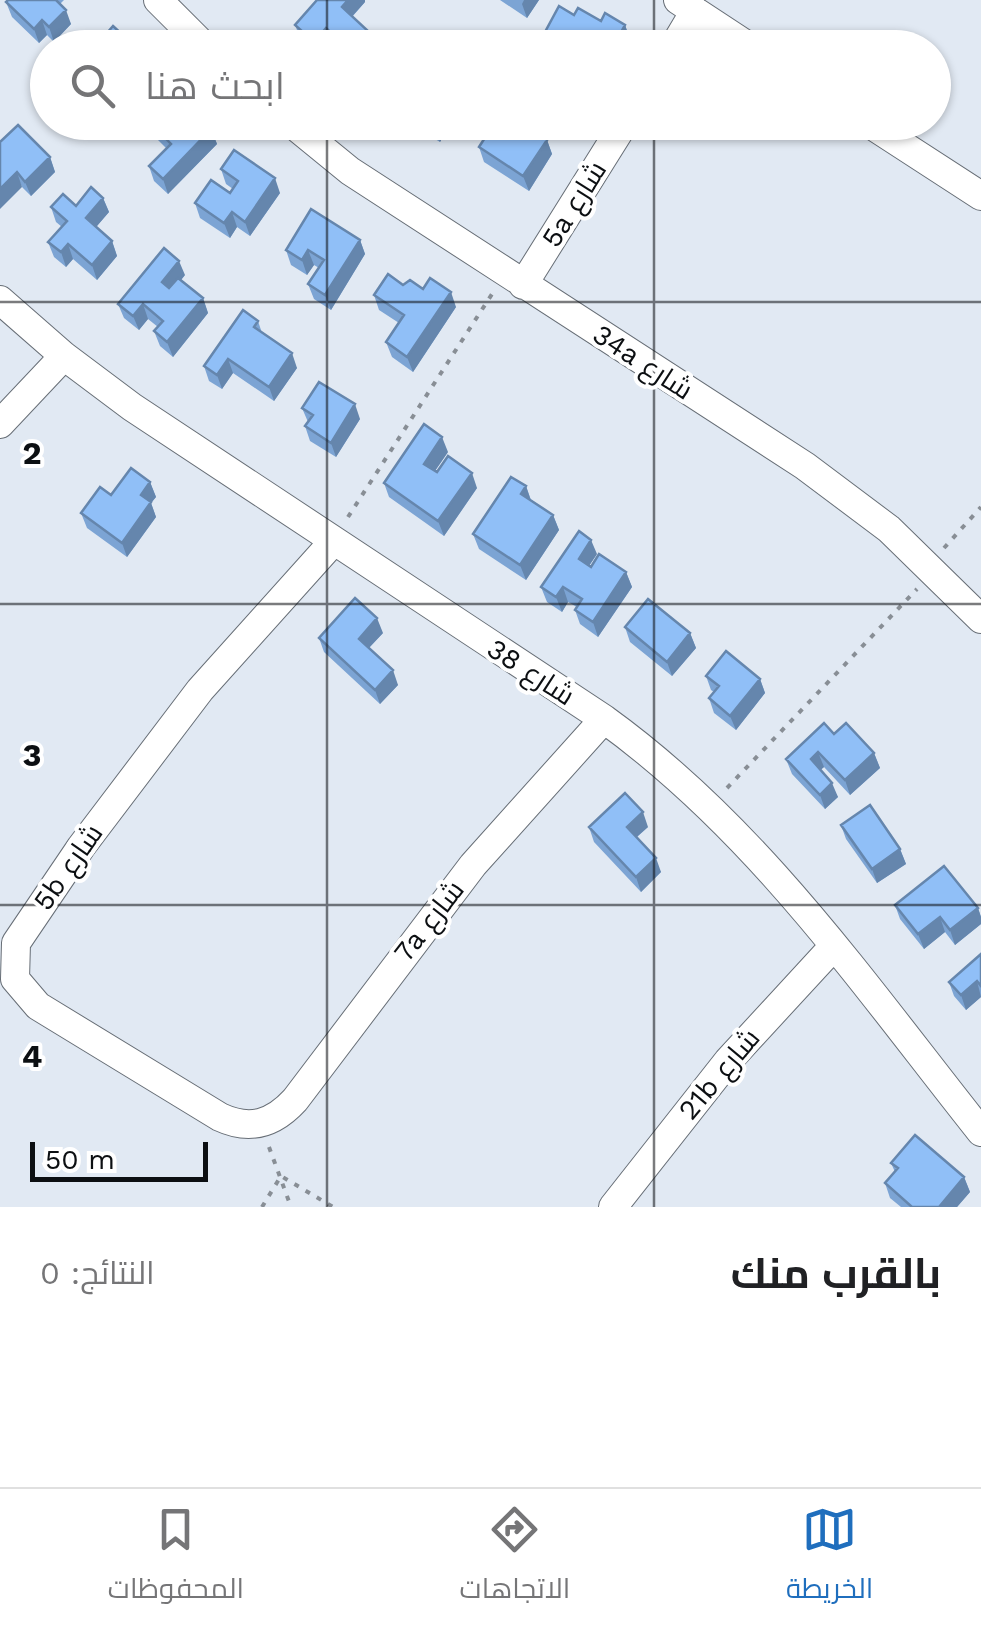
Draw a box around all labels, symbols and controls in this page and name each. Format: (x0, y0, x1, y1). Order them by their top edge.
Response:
search box (30, 30, 951, 140)
icon: search (65, 58, 120, 113)
text: ابحث هنا (145, 64, 285, 108)
street label: 5a شارع (535, 155, 615, 254)
street label: 34a شارع (586, 318, 699, 408)
text: 2 (22, 434, 42, 472)
street label: شارع 38 (480, 632, 581, 714)
text: 3 (23, 736, 41, 774)
street label: 5b شارع (26, 818, 111, 918)
street label: 7a شارع (387, 874, 472, 969)
street label: 21b شارع (671, 1022, 768, 1127)
text: 4 (22, 1037, 42, 1075)
scale bar (30, 1137, 208, 1182)
text: 50 m (45, 1143, 115, 1176)
text: بالقرب منك (731, 1249, 941, 1298)
text: النتائج: 0 (40, 1254, 155, 1292)
tab: المحفوظات (108, 1502, 244, 1614)
tab: الاتجاهات (460, 1502, 570, 1614)
tab: الخريطة (786, 1502, 873, 1614)

